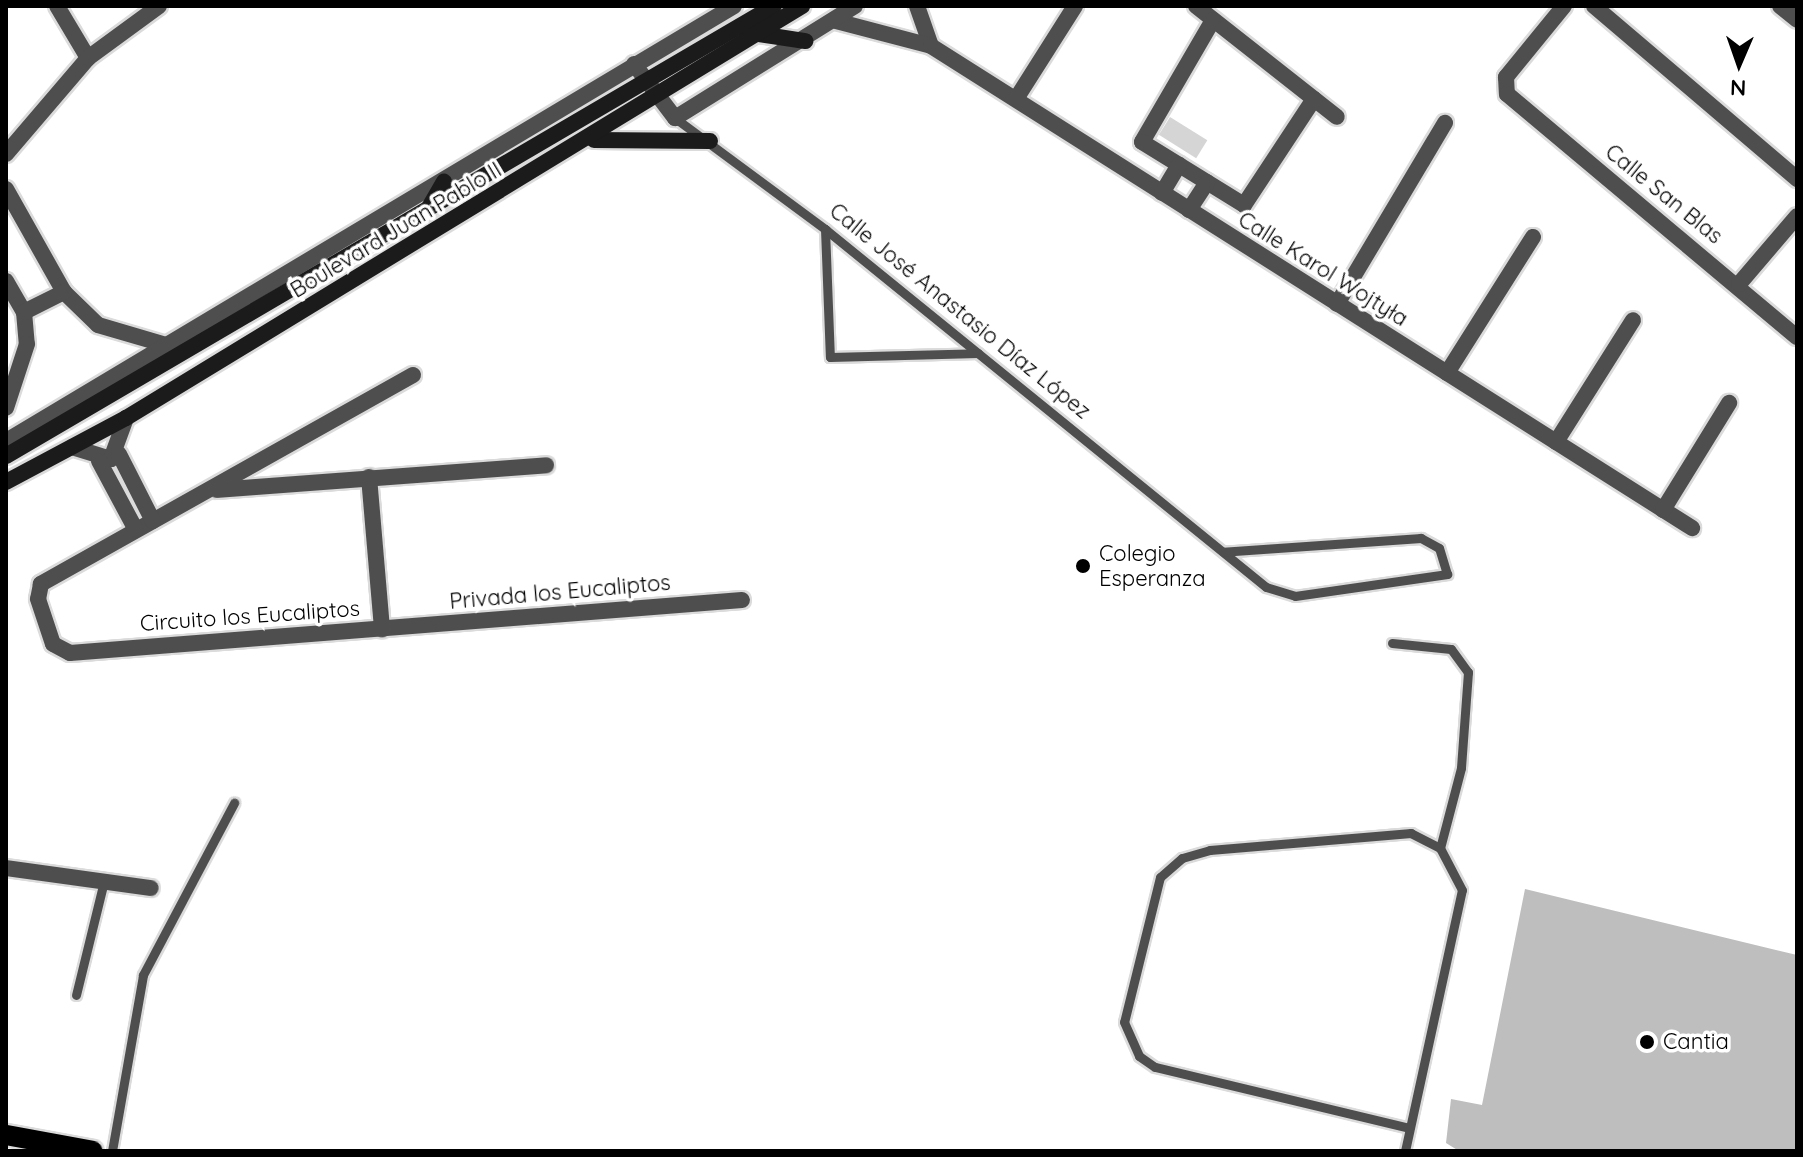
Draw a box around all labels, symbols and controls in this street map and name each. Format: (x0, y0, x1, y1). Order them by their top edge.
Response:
north arrow (1699, 24, 1779, 104)
text: N (1730, 74, 1747, 102)
street label: Calle San Blas (1600, 139, 1728, 249)
street label: Boulevard Juan Pablo II (286, 157, 506, 303)
street label: Calle José Anastasio Díaz López (824, 198, 1096, 424)
street label: Calle Karol Wojtyła (1233, 206, 1413, 332)
place label: Colegio Esperanza (1099, 540, 1206, 592)
marker: Colegio Esperanza (1074, 557, 1092, 575)
street label: Privada los Eucaliptos (448, 569, 672, 615)
street label: Circuito los Eucaliptos (139, 595, 361, 637)
place label: Cantia (1663, 1029, 1729, 1055)
marker: Cantia (1638, 1033, 1656, 1051)

